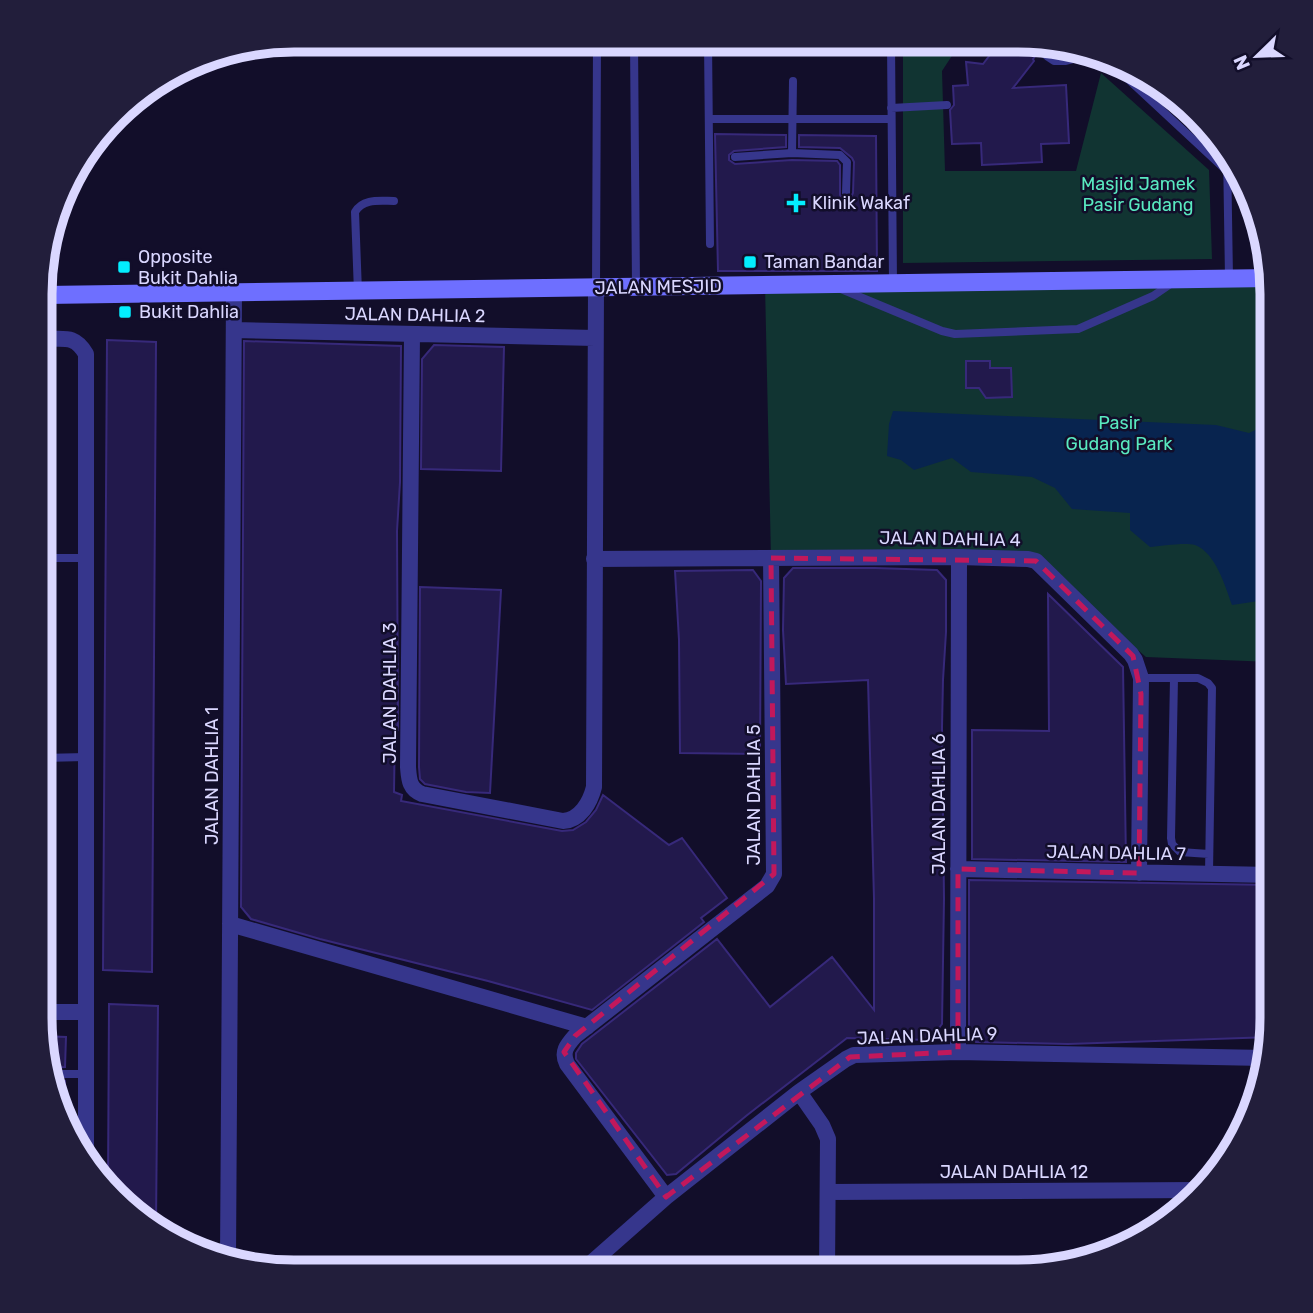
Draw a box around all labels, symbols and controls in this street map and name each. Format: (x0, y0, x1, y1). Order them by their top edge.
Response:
north arrow (1222, 21, 1292, 91)
text: N (1229, 52, 1255, 73)
park label: Masjid Jamek Pasir Gudang (1081, 173, 1196, 216)
place label: Klinik Wakaf (812, 192, 910, 214)
marker: Klinik Wakaf (786, 193, 806, 213)
place label: Opposite Bukit Dahlia (138, 246, 238, 289)
place label: Taman Bandar (764, 251, 884, 273)
marker: Taman Bandar (742, 254, 758, 270)
marker: Opposite Bukit Dahlia (116, 259, 132, 275)
street label: JALAN MESJID (594, 275, 722, 299)
place label: Bukit Dahlia (139, 301, 239, 323)
street label: JALAN DAHLIA 2 (344, 303, 486, 327)
marker: Bukit Dahlia (117, 304, 133, 320)
park label: Pasir Gudang Park (1065, 412, 1173, 455)
street label: JALAN DAHLIA 4 (879, 527, 1021, 551)
street label: JALAN DAHLIA 3 (379, 622, 401, 764)
street label: JALAN DAHLIA 1 (201, 707, 223, 845)
street label: JALAN DAHLIA 5 (743, 724, 765, 866)
street label: JALAN DAHLIA 6 (928, 733, 950, 875)
street label: JALAN DAHLIA 7 (1046, 841, 1186, 865)
street label: JALAN DAHLIA 9 (856, 1023, 998, 1049)
street label: JALAN DAHLIA 12 (940, 1161, 1088, 1183)

